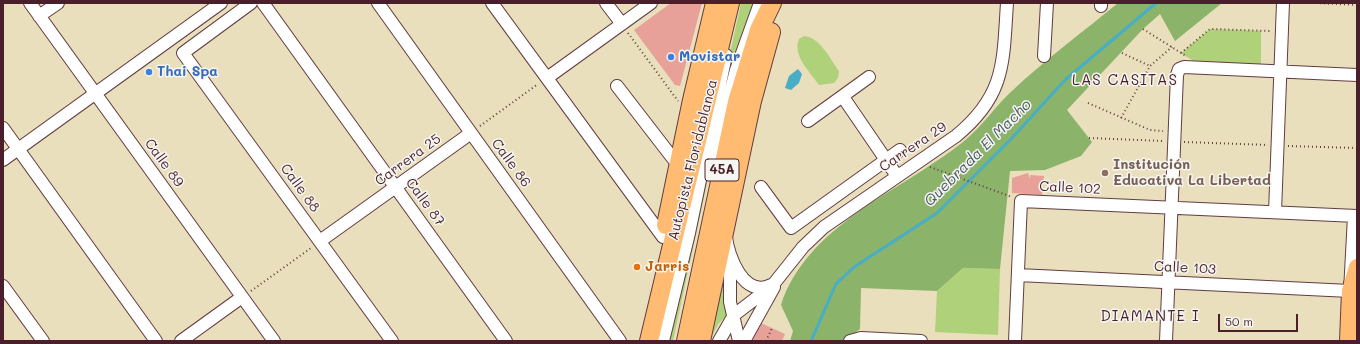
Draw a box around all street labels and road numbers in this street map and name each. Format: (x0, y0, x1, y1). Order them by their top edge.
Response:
street label: Autopista Floridablanca (665, 78, 721, 242)
street label: Carrera 29 (876, 118, 950, 176)
street label: Carrera 25 (372, 130, 444, 190)
street label: Calle 86 (488, 135, 534, 191)
street label: Calle 89 (141, 136, 187, 190)
road number: 45A (705, 159, 739, 181)
street label: Calle 88 (277, 160, 323, 216)
street label: Calle 87 (402, 175, 448, 229)
street label: Calle 102 (1039, 178, 1101, 198)
street label: Calle 103 (1154, 258, 1216, 278)

